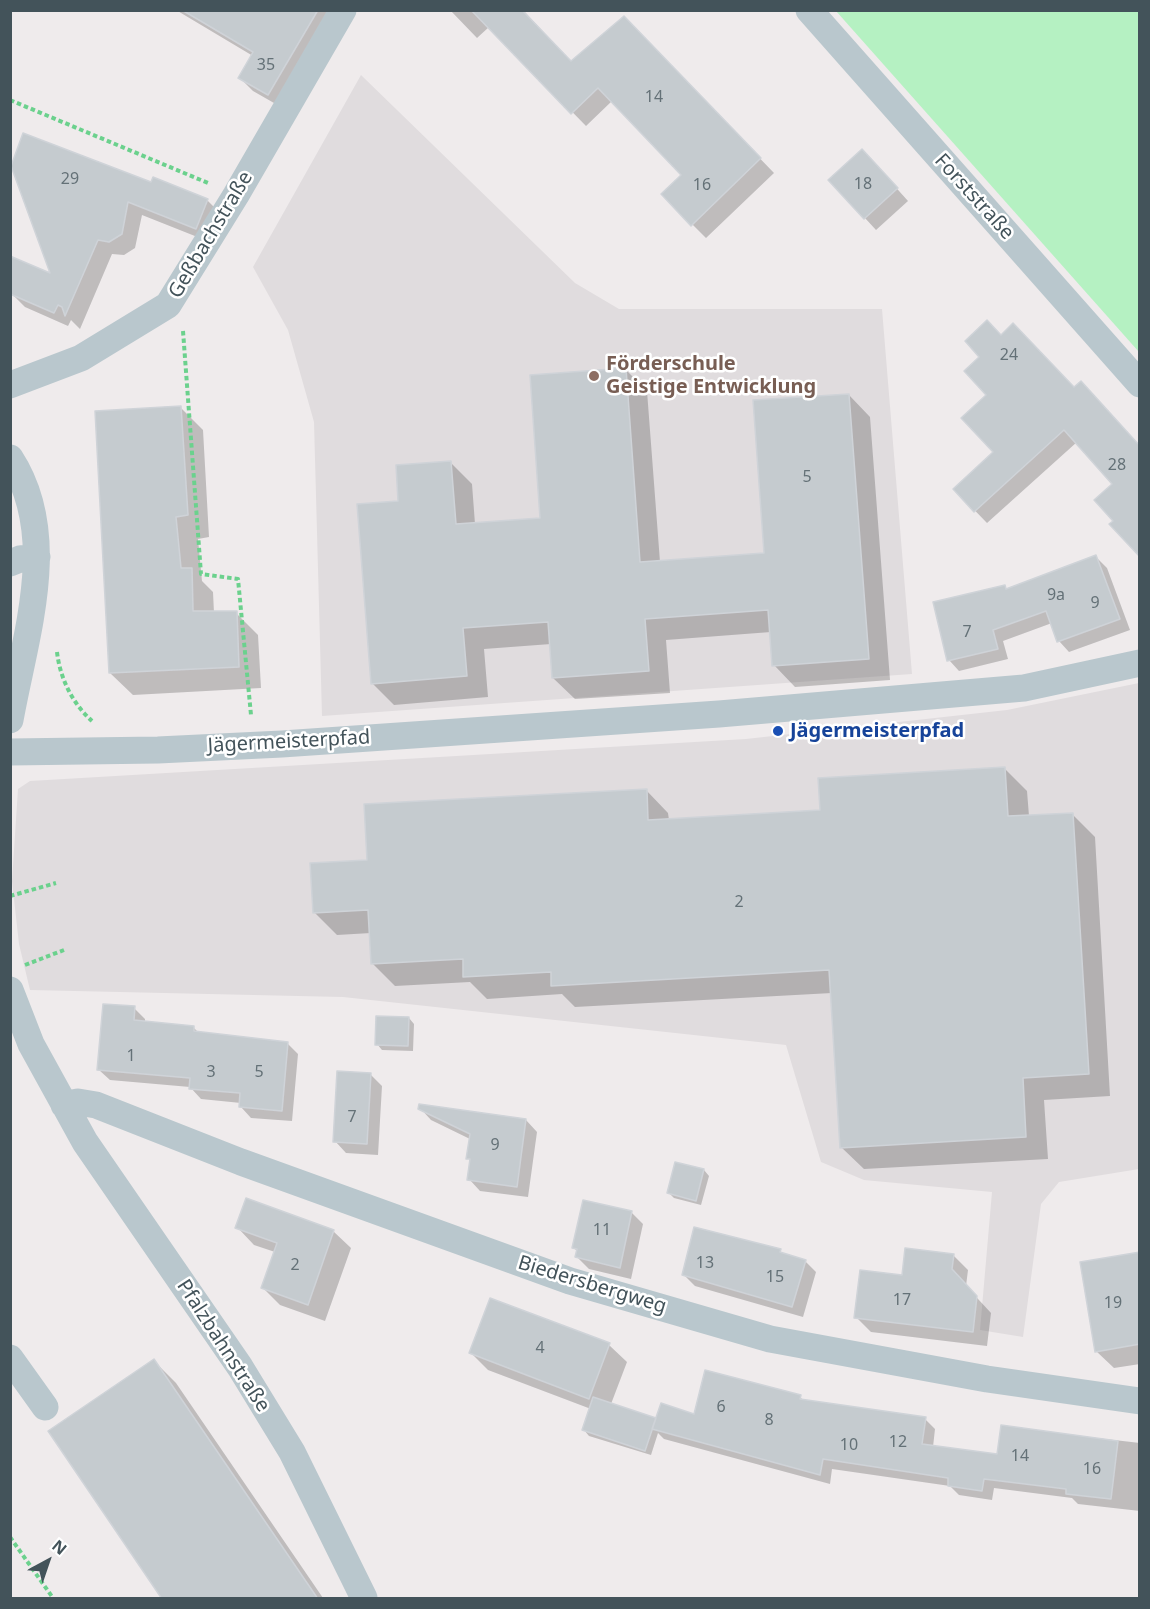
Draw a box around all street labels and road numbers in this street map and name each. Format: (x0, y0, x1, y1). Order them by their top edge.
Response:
street label: Forststraße (929, 149, 1019, 245)
street label: Geßbachstraße (164, 167, 258, 303)
street label: Jägermeisterpfad (207, 726, 371, 758)
street label: Biedersbergweg (515, 1251, 669, 1319)
street label: Pfalzbahnstraße (171, 1275, 275, 1417)

